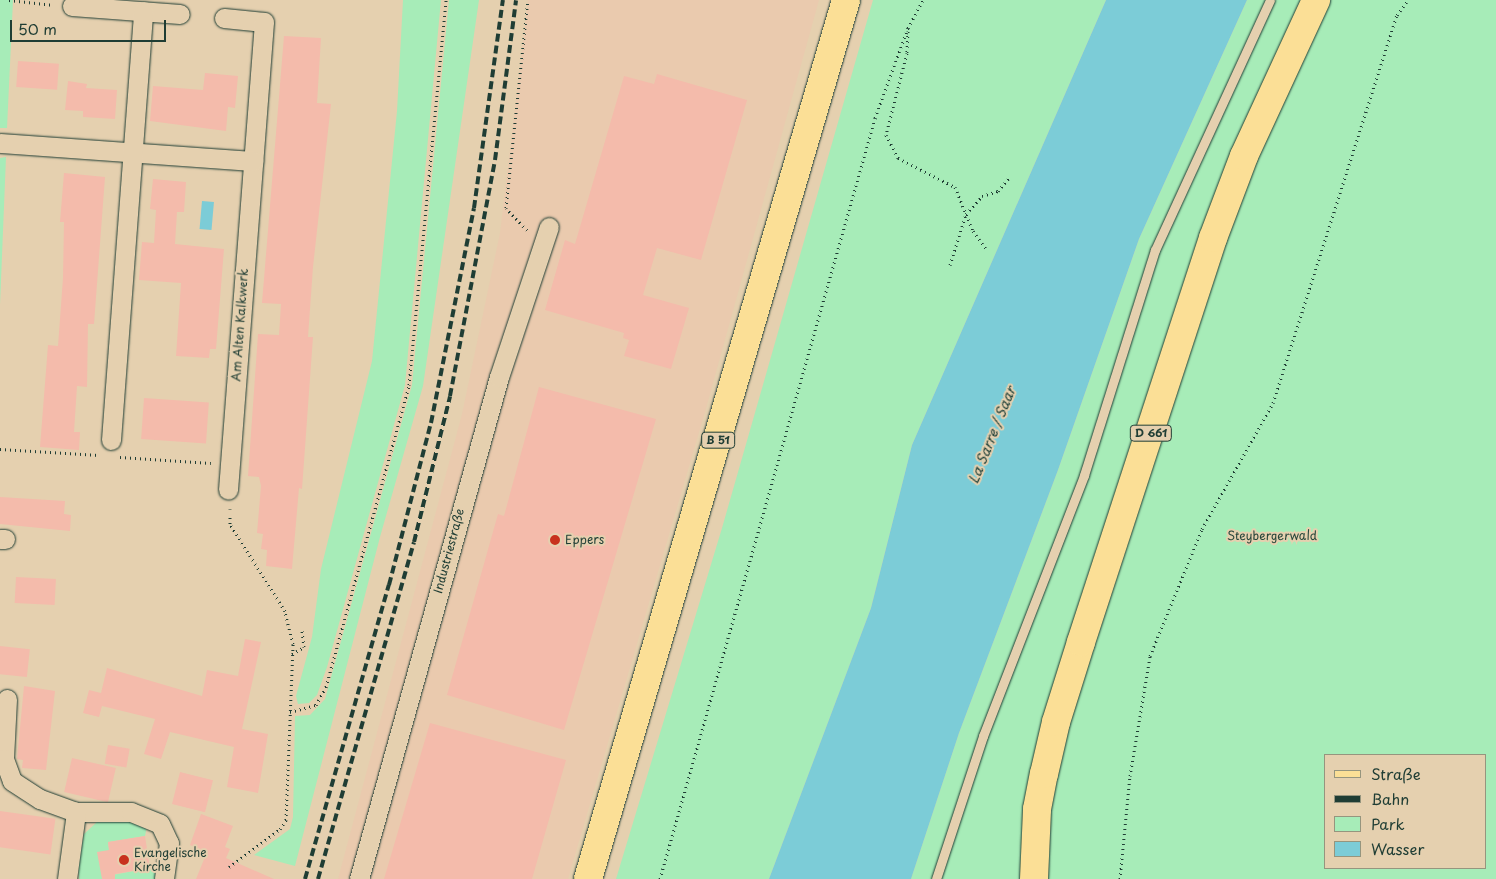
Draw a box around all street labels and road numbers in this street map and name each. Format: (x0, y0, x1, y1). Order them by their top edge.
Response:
street label: Am Alten Kalkwerk (229, 268, 251, 382)
road number: D 661 (1130, 424, 1172, 442)
road number: B 51 (700, 432, 736, 448)
street label: Industriestraße (431, 507, 467, 595)

